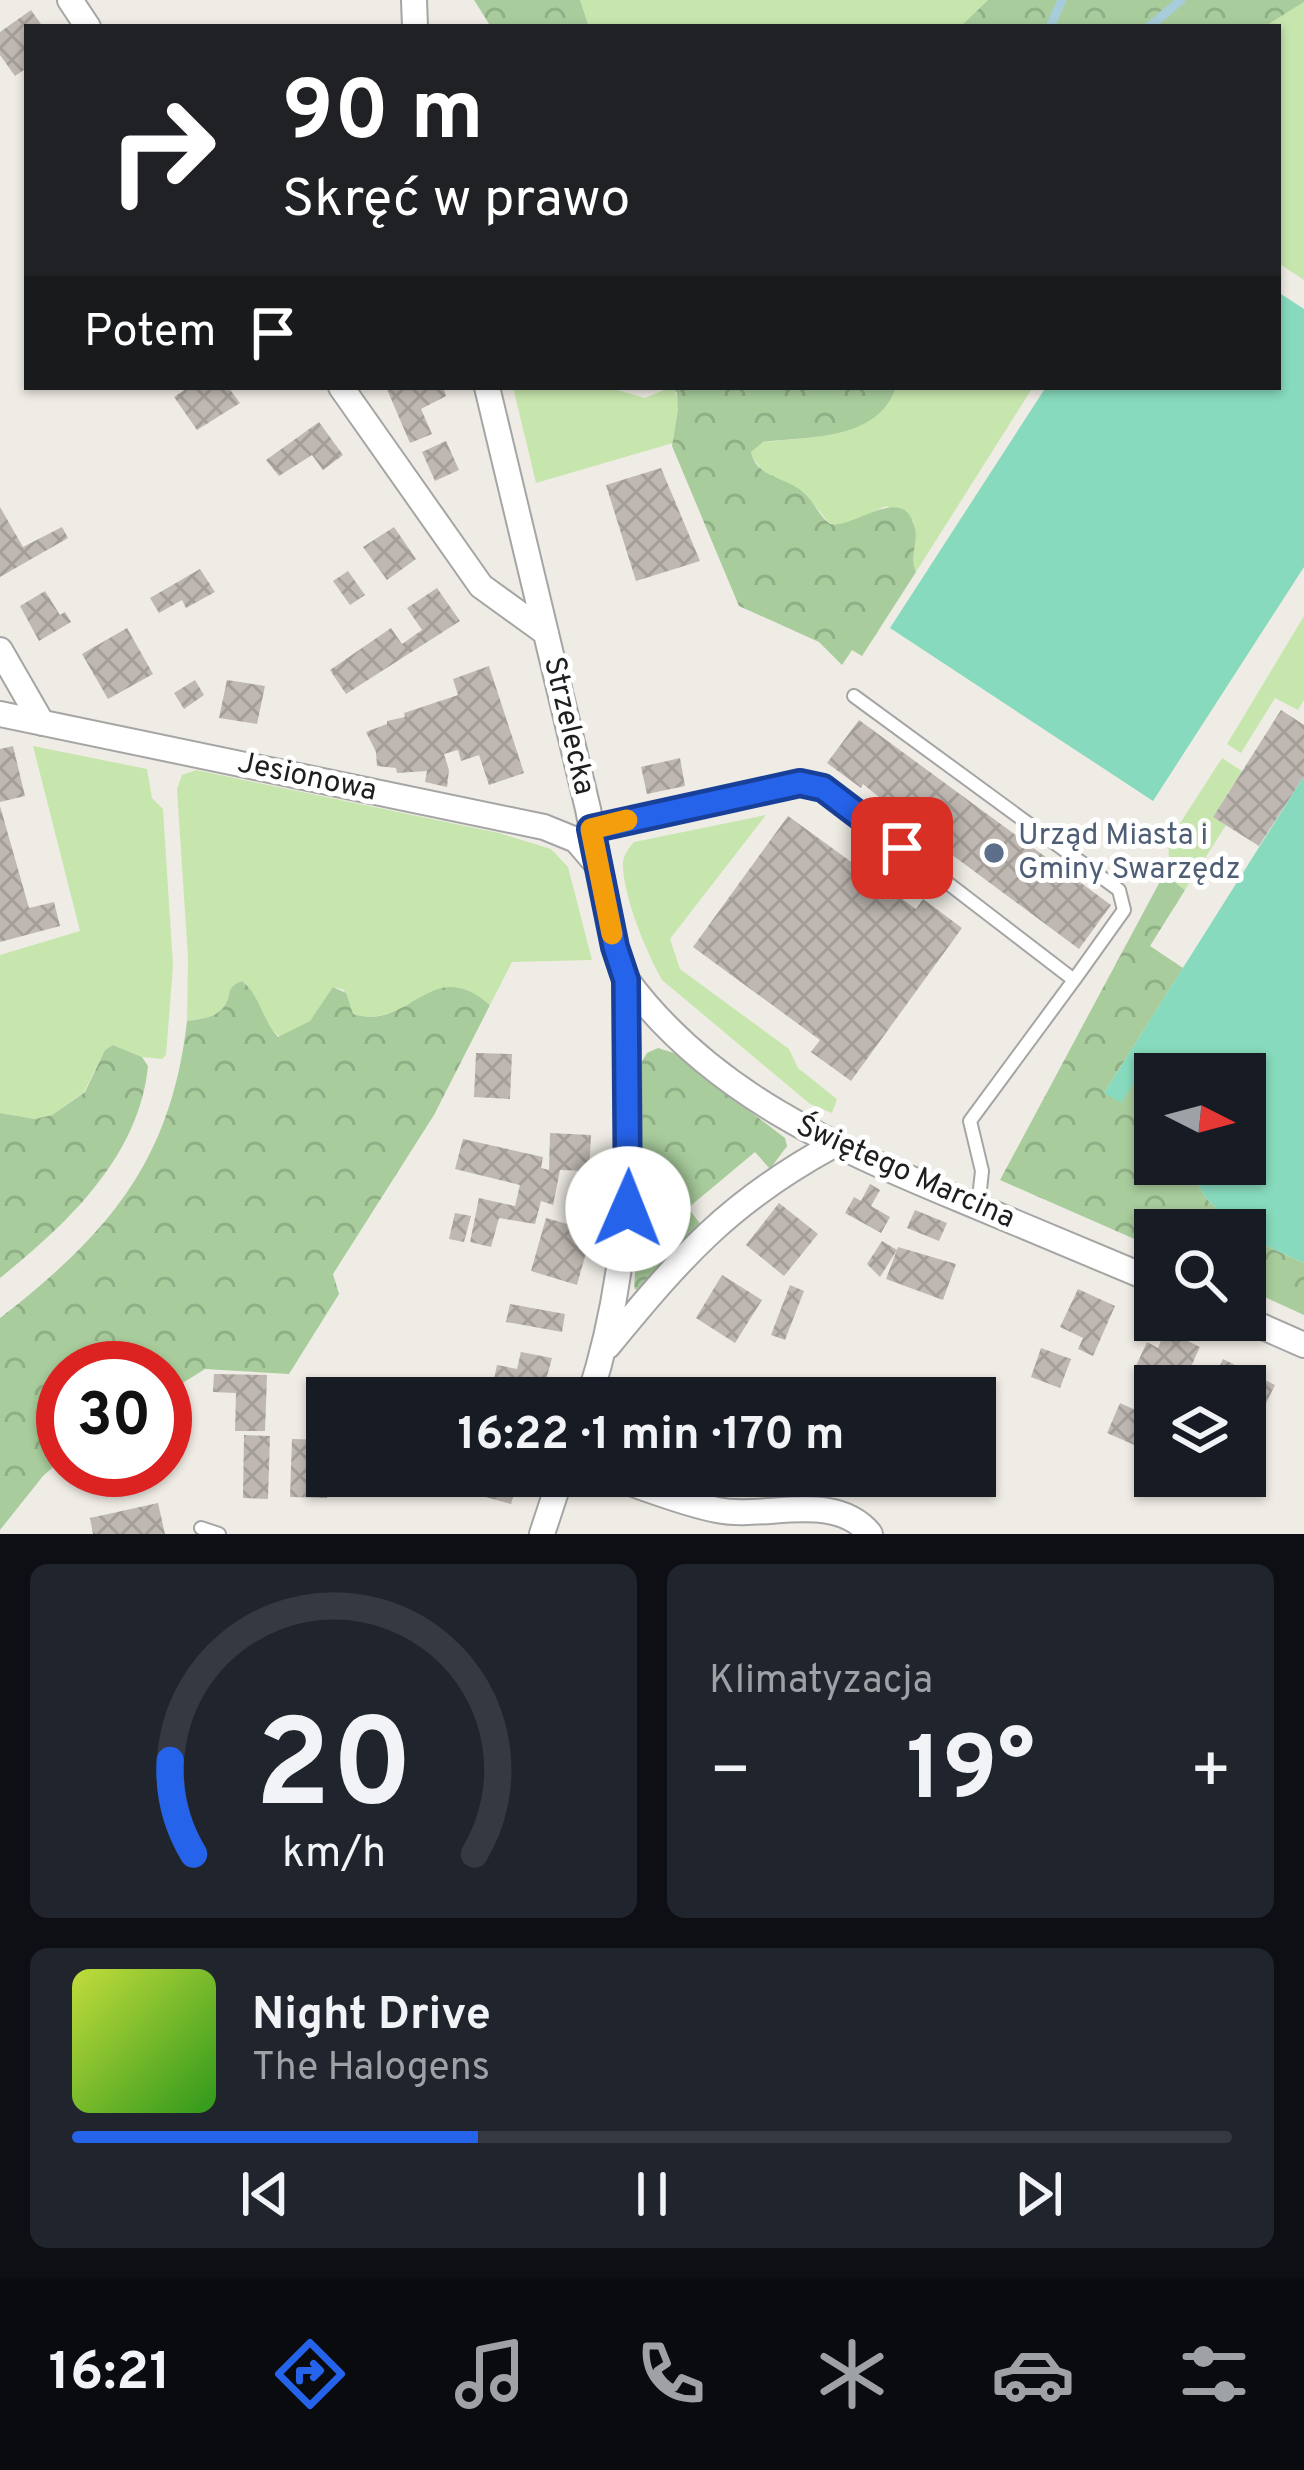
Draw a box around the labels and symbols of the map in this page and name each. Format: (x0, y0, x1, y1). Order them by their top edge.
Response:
street label: Strzelecka (534, 653, 602, 799)
street label: Jesionowa (234, 745, 380, 811)
pin (851, 797, 953, 899)
place label: Urząd Miasta i Gminy Swarzędz (1018, 818, 1241, 889)
marker: Urząd Miasta i Gminy Swarzędz (981, 840, 1007, 866)
north arrow (1134, 1053, 1266, 1185)
street label: Świętego Marcina (790, 1105, 1021, 1238)
position arrow (565, 1146, 691, 1272)
speed limit sign: 30 (36, 1341, 192, 1497)

